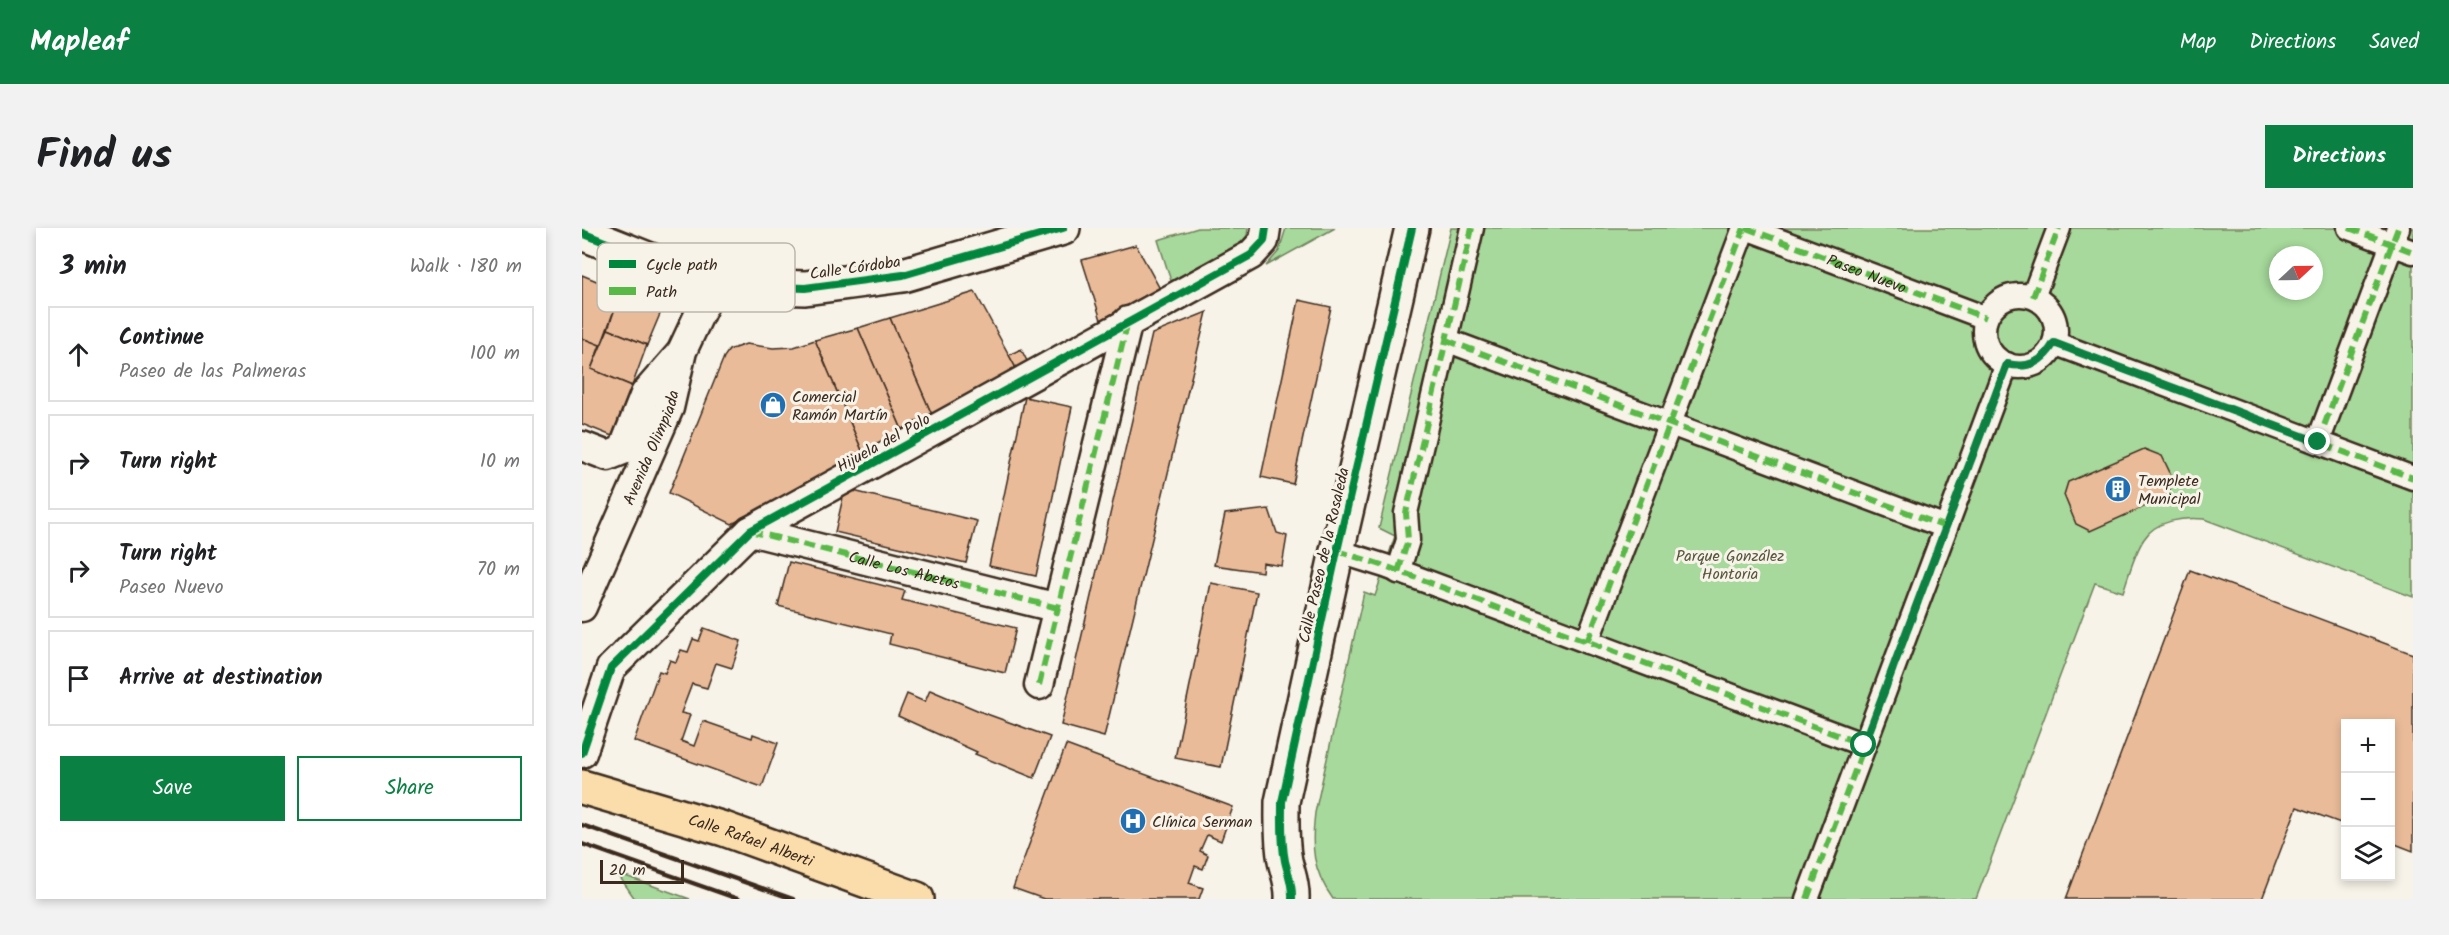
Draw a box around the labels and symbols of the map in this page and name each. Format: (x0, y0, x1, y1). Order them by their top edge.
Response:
legend (597, 243, 795, 312)
north arrow (2269, 246, 2323, 300)
street label: Paseo Nuevo (1823, 248, 1910, 301)
street label: Calle Córdoba (808, 250, 902, 287)
text: Cycle path (646, 253, 718, 278)
text: Path (646, 280, 677, 305)
place label: Comercial Ramón Martín (792, 385, 888, 428)
street label: Avenida Olimpiada (617, 388, 687, 509)
shop icon: Comercial Ramón Martín (758, 390, 788, 420)
street label: Hijuela del Polo (832, 407, 935, 479)
route end (2304, 428, 2330, 454)
street label: Calle Paseo de la Rosaleda (1292, 465, 1357, 646)
place label: Templete Municipal (2138, 469, 2201, 512)
building icon: Templete Municipal (2103, 474, 2133, 504)
park label: Parque González Hontoria (1676, 544, 1784, 587)
street label: Calle Los Abetos (846, 545, 962, 597)
route start (1850, 731, 1876, 757)
hospital icon: Clínica Serman (1118, 806, 1148, 836)
street label: Calle Rafael Alberti (685, 808, 818, 875)
place label: Clínica Serman (1152, 810, 1252, 835)
scale bar (600, 857, 684, 884)

